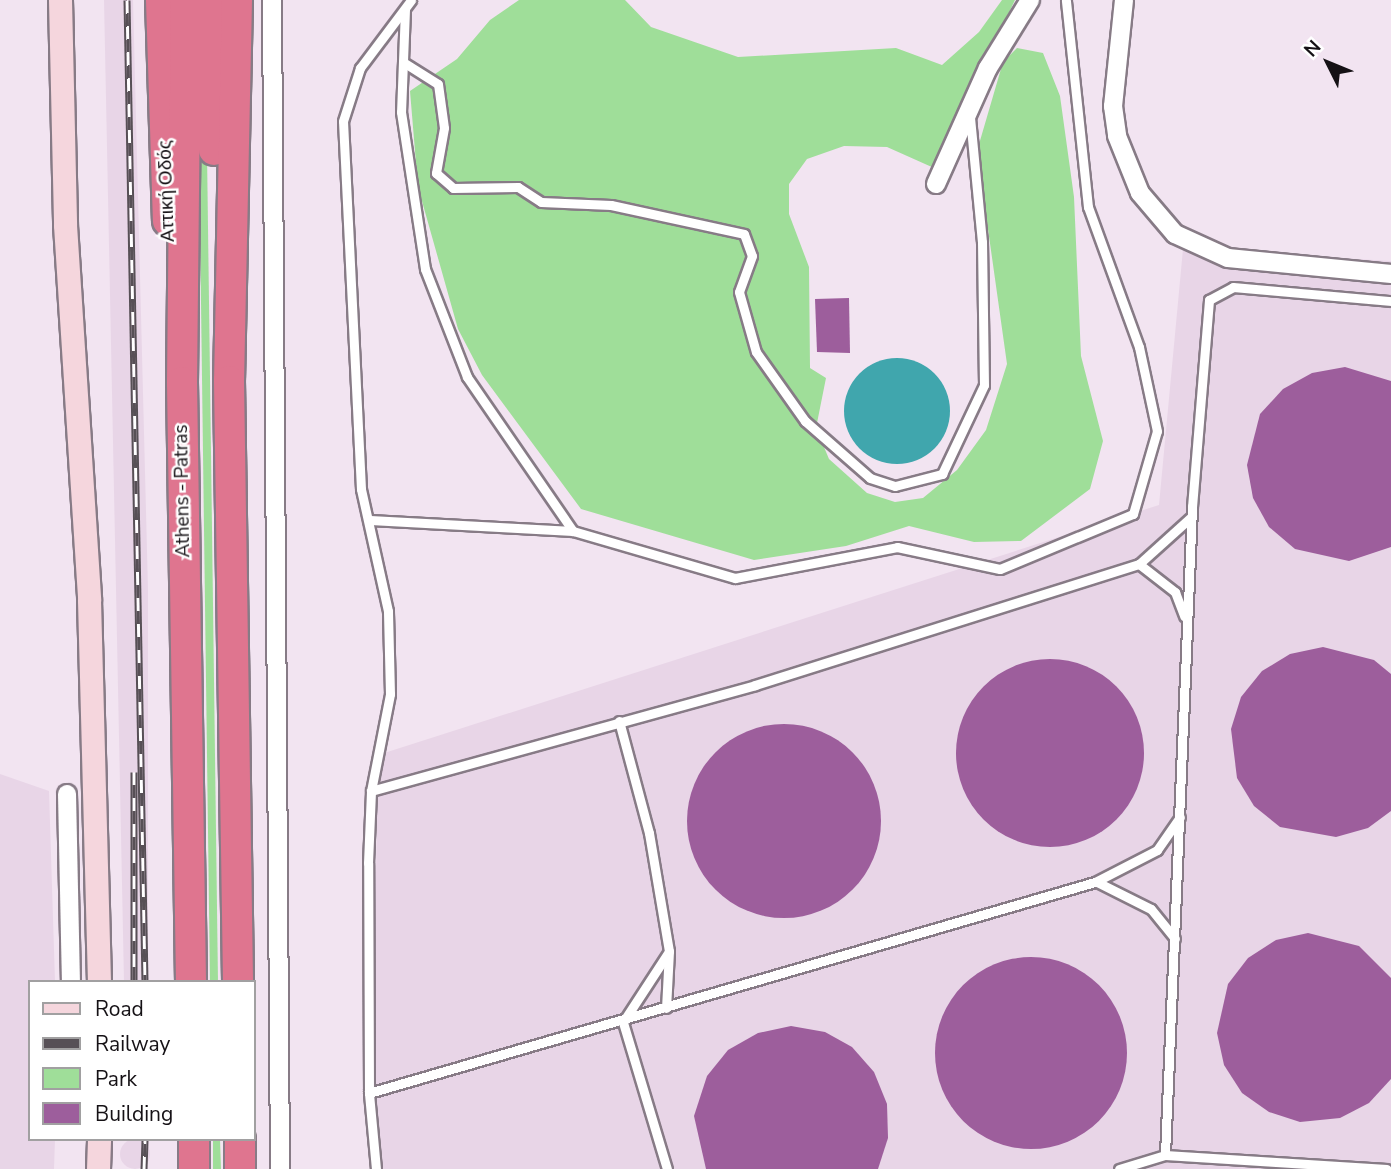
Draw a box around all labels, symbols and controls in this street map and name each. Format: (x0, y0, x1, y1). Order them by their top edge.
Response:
north arrow (1293, 28, 1363, 98)
text: N (1298, 35, 1327, 63)
street label: Αττική Οδός (154, 140, 180, 242)
street label: Athens - Patras (170, 424, 196, 558)
legend (28, 980, 256, 1141)
text: Road (95, 995, 144, 1023)
text: Railway (95, 1030, 170, 1058)
text: Park (95, 1065, 137, 1093)
text: Building (95, 1100, 173, 1128)

